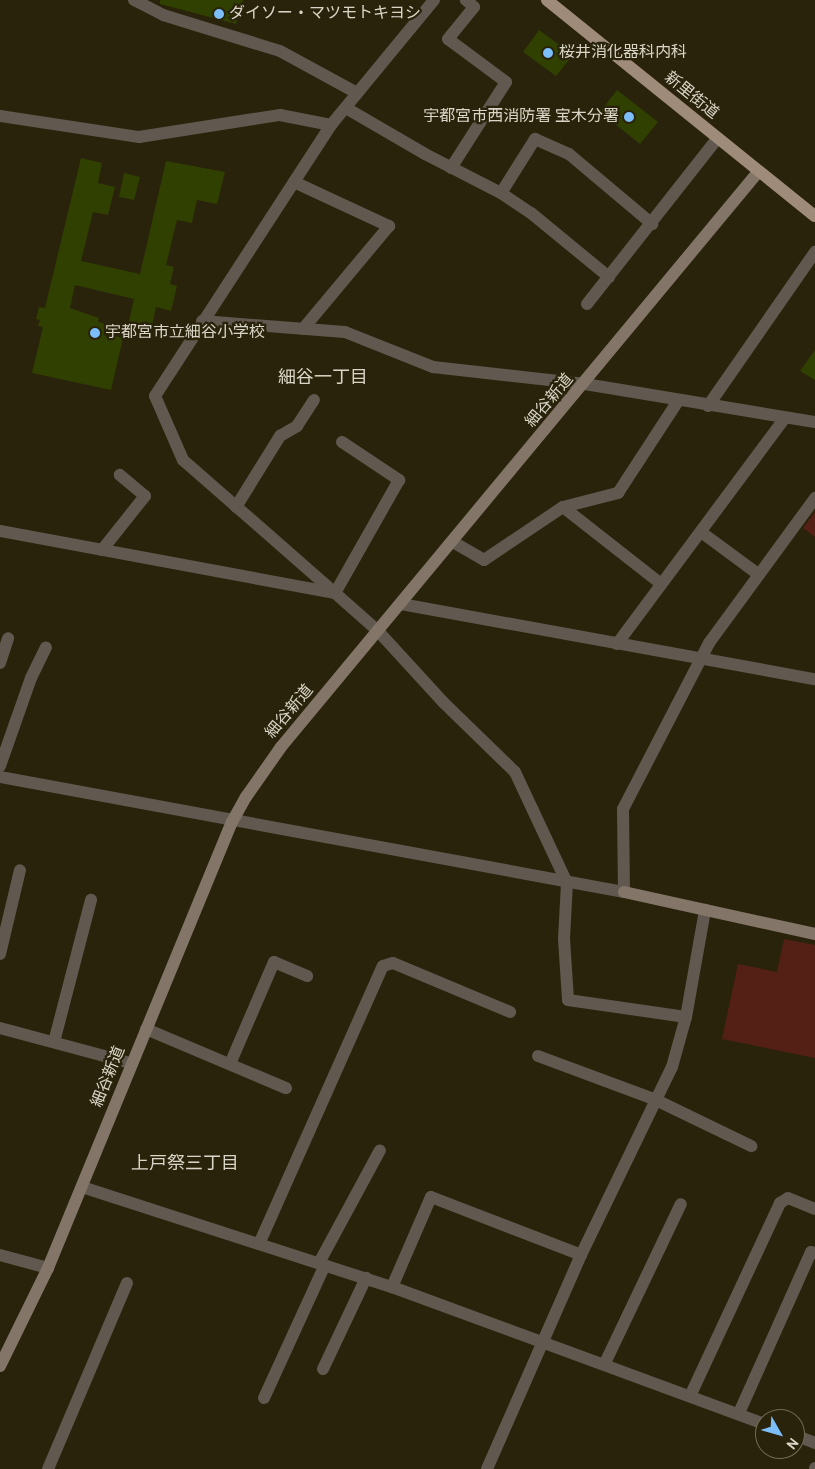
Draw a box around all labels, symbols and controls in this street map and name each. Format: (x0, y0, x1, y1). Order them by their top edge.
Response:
place label: ダイソー・マツモトキヨシ (229, 4, 421, 24)
marker: ダイソー・マツモトキヨシ (213, 8, 225, 20)
place label: 桜井消化器科内科 (559, 43, 687, 63)
marker: 桜井消化器科内科 (541, 46, 555, 60)
street label: 新里街道 (660, 68, 722, 124)
place label: 宇都宮市西消防署 宝木分署 (423, 107, 619, 127)
marker: 宇都宮市西消防署 宝木分署 (623, 111, 635, 123)
place label: 宇都宮市立細谷小学校 (105, 323, 265, 343)
marker: 宇都宮市立細谷小学校 (89, 327, 101, 339)
district label: 細谷一丁目 (278, 368, 368, 390)
street label: 細谷新道 (522, 370, 578, 432)
street label: 細谷新道 (262, 681, 318, 743)
street label: 細谷新道 (88, 1044, 130, 1110)
district label: 上戸祭三丁目 (131, 1154, 239, 1176)
north arrow (755, 1409, 805, 1459)
text: N (782, 1434, 801, 1452)

